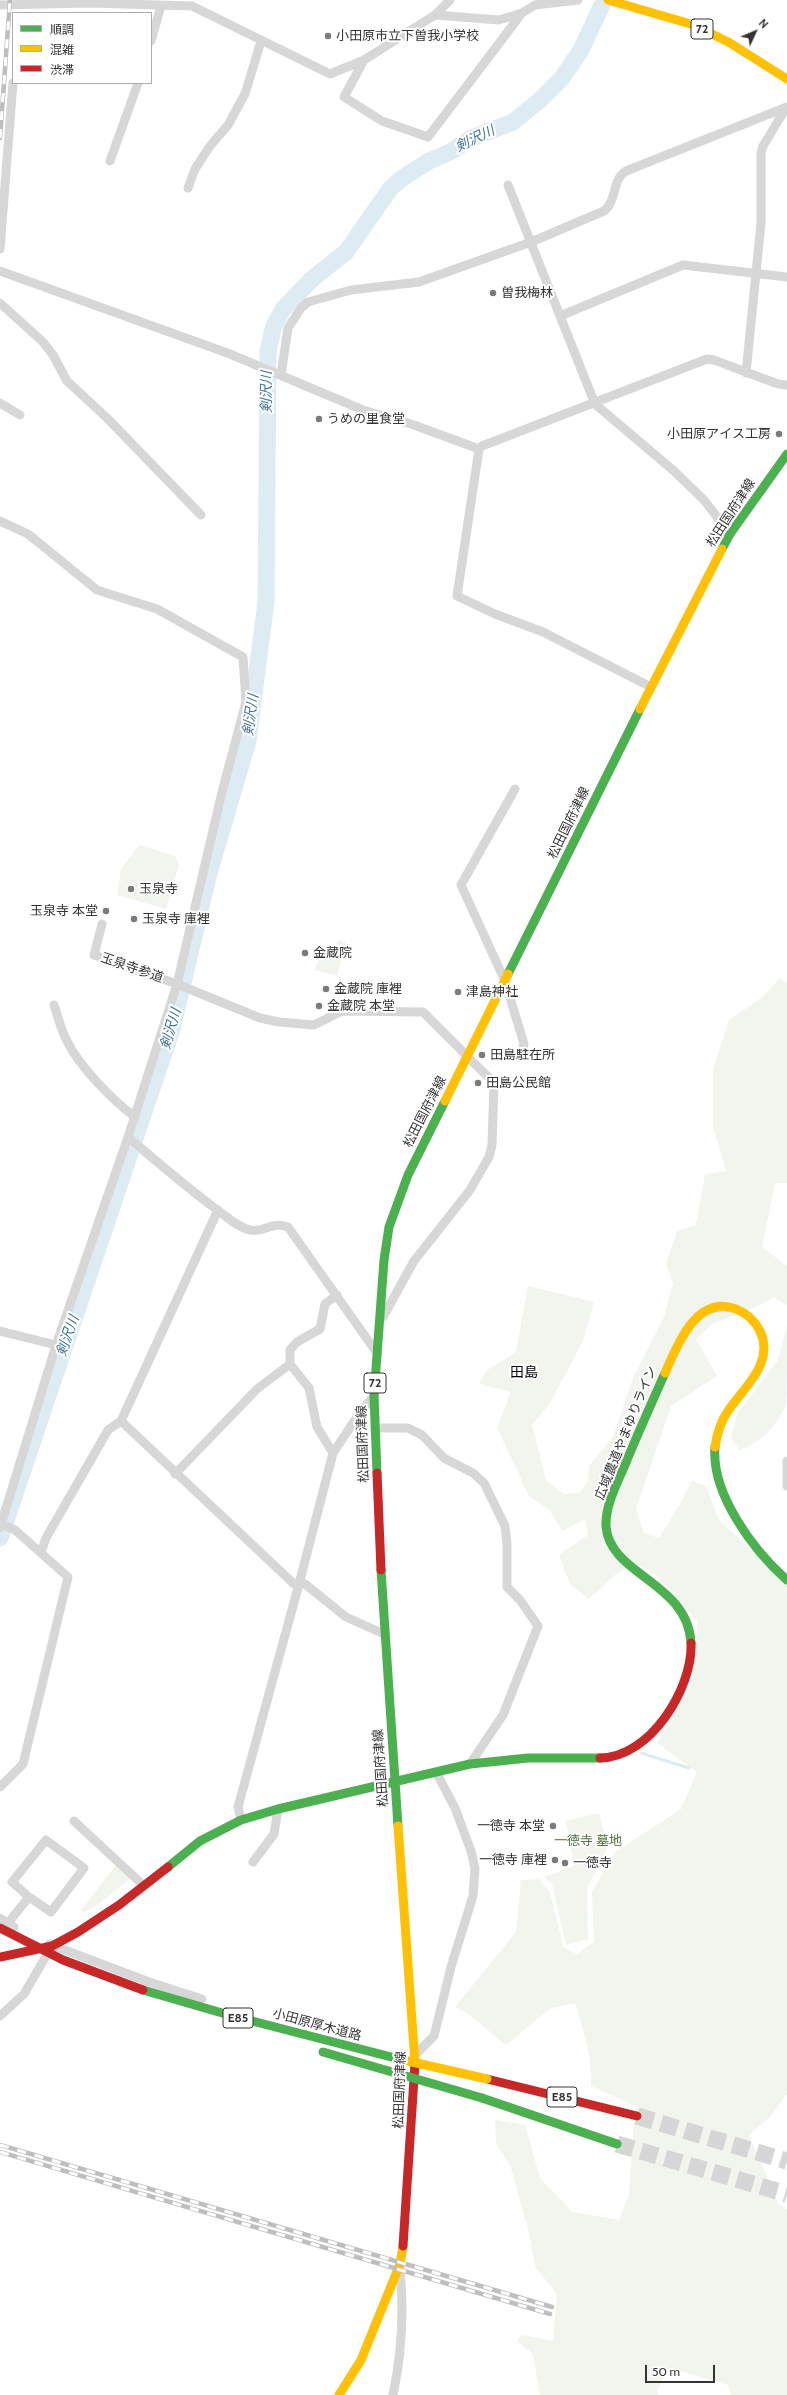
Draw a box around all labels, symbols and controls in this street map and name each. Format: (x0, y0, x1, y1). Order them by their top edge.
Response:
legend (12, 12, 152, 84)
north arrow (735, 12, 775, 52)
text: N (756, 16, 771, 31)
road number: 72 (691, 19, 713, 39)
text: 順調 (50, 22, 74, 37)
place label: 小田原市立下曽我小学校 (336, 28, 479, 44)
marker: 小田原市立下曽我小学校 (323, 31, 333, 41)
text: 混雑 (50, 42, 74, 57)
text: 渋滞 (50, 62, 74, 77)
water label: 剣沢川 (452, 122, 498, 156)
place label: 曽我梅林 (501, 285, 553, 301)
marker: 曽我梅林 (488, 288, 498, 298)
water label: 剣沢川 (259, 371, 275, 413)
place label: うめの里食堂 (327, 411, 405, 427)
marker: うめの里食堂 (314, 414, 324, 424)
place label: 小田原アイス工房 (667, 426, 771, 442)
marker: 小田原アイス工房 (774, 429, 784, 439)
street label: 松田国府津線 (703, 476, 759, 550)
water label: 剣沢川 (240, 693, 262, 737)
street label: 松田国府津線 (545, 785, 593, 861)
place label: 玉泉寺 (139, 881, 178, 897)
marker: 玉泉寺 (126, 884, 136, 894)
place label: 玉泉寺 本堂 (30, 903, 98, 919)
marker: 玉泉寺 本堂 (101, 906, 111, 916)
place label: 玉泉寺 庫裡 (142, 911, 210, 927)
marker: 玉泉寺 庫裡 (129, 914, 139, 924)
place label: 金蔵院 (313, 945, 352, 961)
marker: 金蔵院 (300, 948, 310, 958)
street label: 玉泉寺参道 (99, 950, 165, 986)
place label: 金蔵院 庫裡 (334, 981, 402, 997)
marker: 金蔵院 庫裡 (321, 984, 331, 994)
place label: 津島神社 (466, 984, 518, 1000)
marker: 津島神社 (453, 987, 463, 997)
place label: 金蔵院 本堂 (327, 998, 395, 1014)
marker: 金蔵院 本堂 (314, 1001, 324, 1011)
water label: 剣沢川 (157, 1006, 185, 1052)
place label: 田島駐在所 (490, 1047, 555, 1063)
marker: 田島駐在所 (477, 1050, 487, 1060)
street label: 松田国府津線 (400, 1074, 450, 1150)
place label: 田島公民館 (486, 1075, 551, 1091)
marker: 田島公民館 (473, 1078, 483, 1088)
water label: 剣沢川 (53, 1313, 83, 1359)
street label: 広域農道やまゆりライン (592, 1364, 660, 1502)
district label: 田島 (510, 1365, 538, 1381)
road number: 72 (364, 1373, 386, 1393)
street label: 松田国府津線 (354, 1405, 372, 1483)
street label: 松田国府津線 (370, 1729, 392, 1807)
place label: 一徳寺 本堂 (477, 1818, 545, 1834)
marker: 一徳寺 本堂 (548, 1821, 558, 1831)
park label: 一徳寺 墓地 (554, 1833, 622, 1849)
place label: 一徳寺 庫裡 (479, 1852, 547, 1868)
marker: 一徳寺 庫裡 (550, 1855, 560, 1865)
place label: 一徳寺 (573, 1855, 612, 1871)
marker: 一徳寺 (560, 1858, 570, 1868)
street label: 小田原厚木道路 (271, 2006, 363, 2044)
road number: E85 (223, 2008, 253, 2028)
street label: 松田国府津線 (391, 2051, 409, 2129)
road number: E85 (547, 2087, 577, 2107)
scale bar (647, 2357, 717, 2383)
text: 50 m (652, 2364, 680, 2379)

